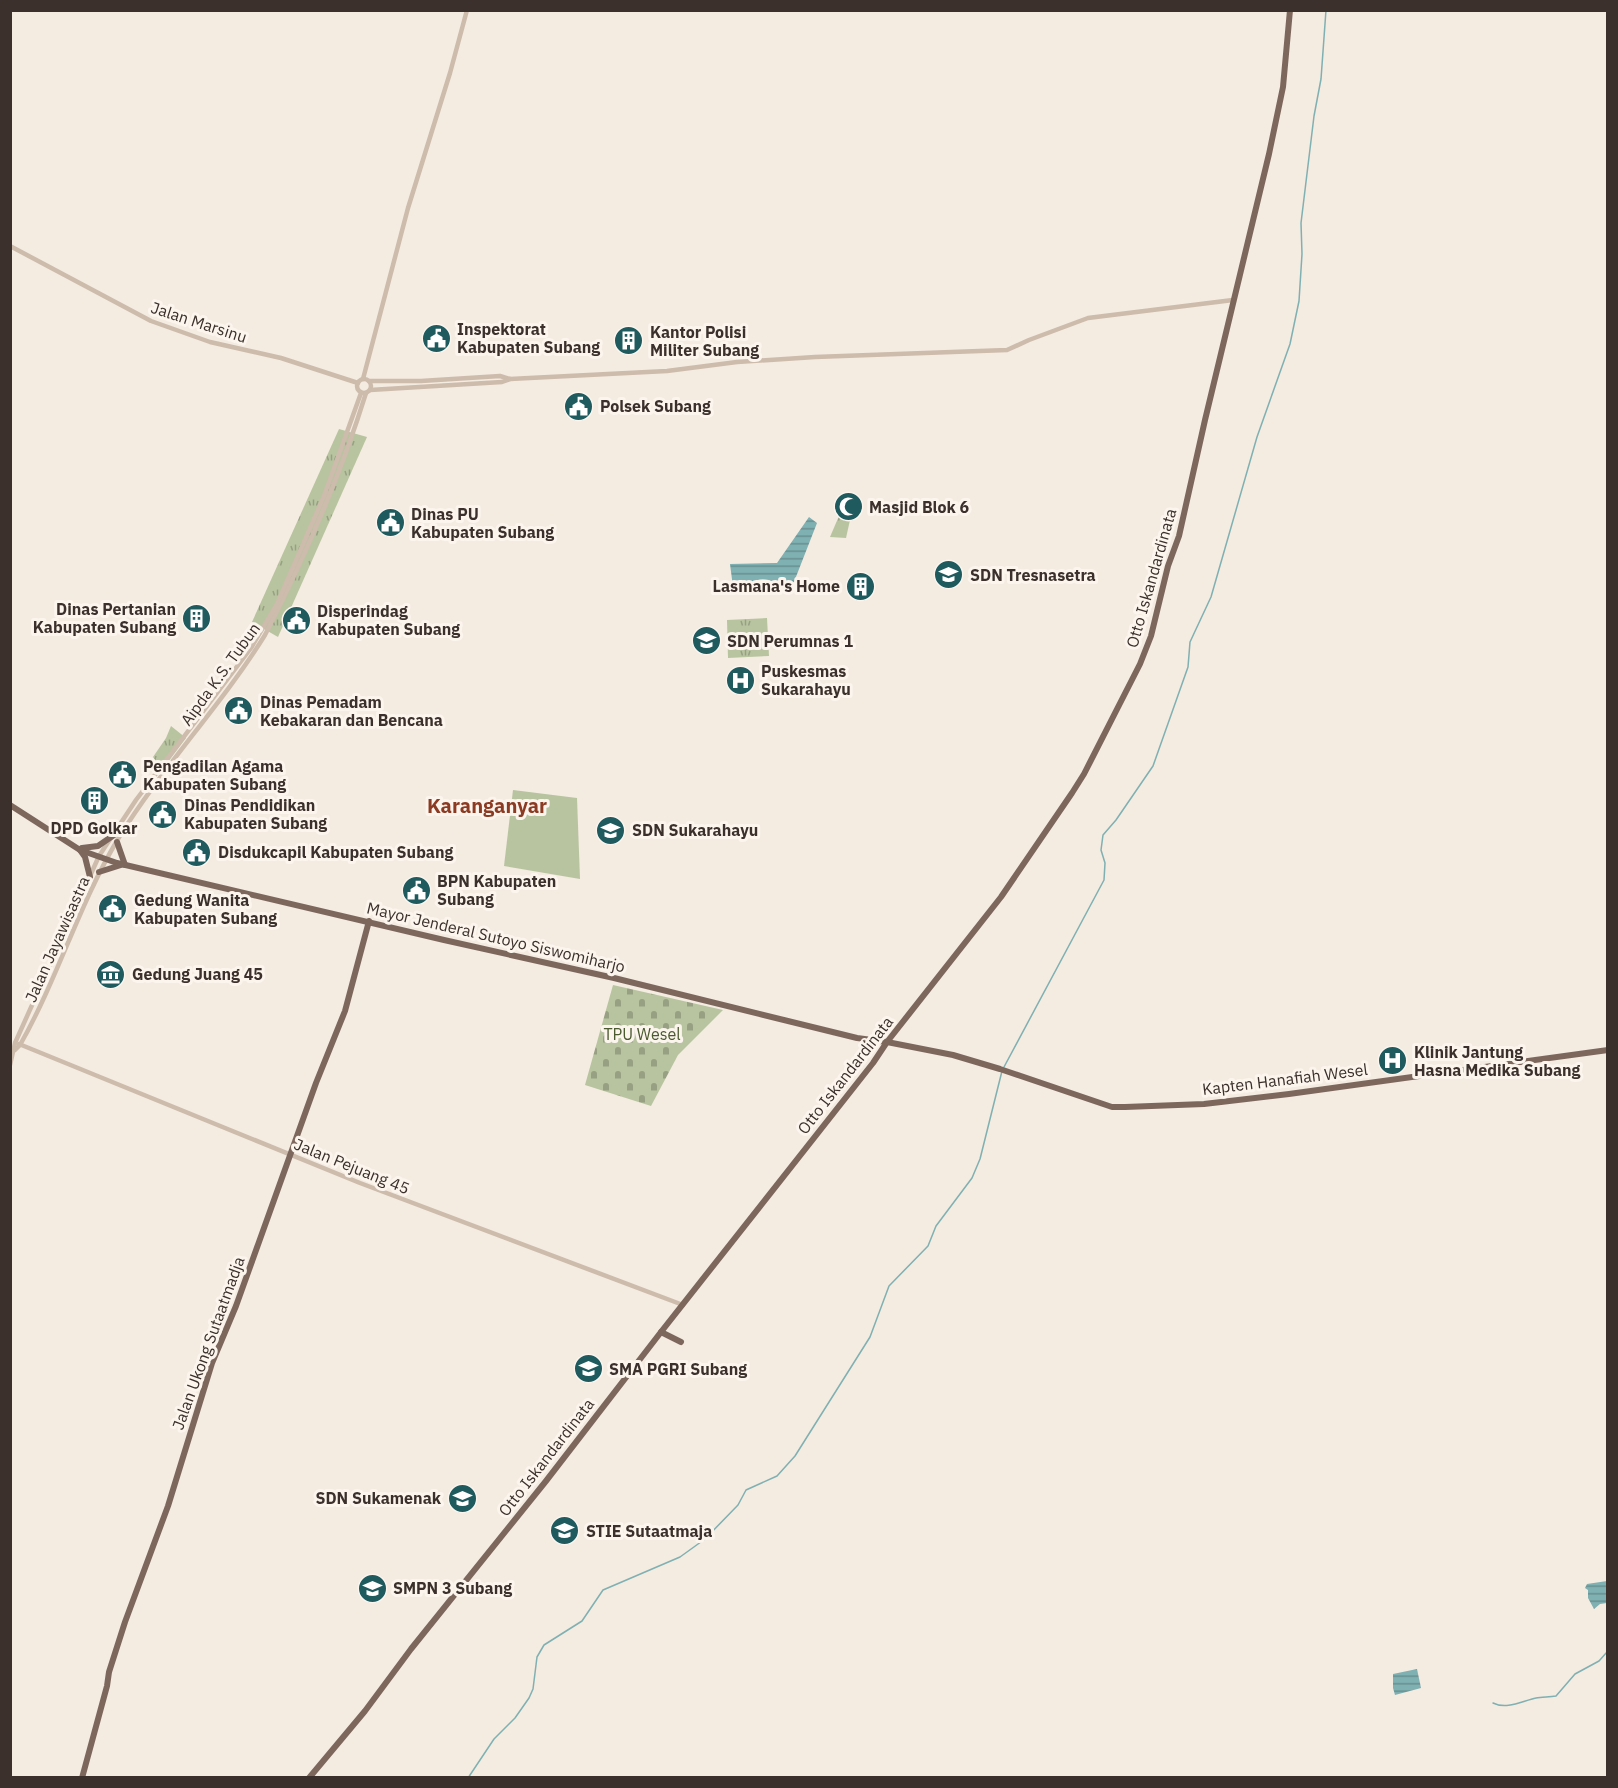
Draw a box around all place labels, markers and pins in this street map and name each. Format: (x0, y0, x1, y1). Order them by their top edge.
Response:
place label: Inspektorat Kabupaten Subang (457, 319, 600, 357)
public building icon: Inspektorat Kabupaten Subang (420, 322, 452, 354)
place label: Kantor Polisi Militer Subang (650, 322, 759, 360)
building icon: Kantor Polisi Militer Subang (613, 325, 645, 357)
public building icon: Polsek Subang (563, 390, 595, 422)
place label: Polsek Subang (600, 396, 711, 416)
mosque icon: Masjid Blok 6 (832, 491, 864, 523)
place label: Masjid Blok 6 (869, 497, 969, 517)
place label: Dinas PU Kabupaten Subang (411, 504, 554, 542)
public building icon: Dinas PU Kabupaten Subang (374, 507, 406, 539)
school or university icon: SDN Tresnasetra (933, 559, 965, 591)
place label: SDN Tresnasetra (970, 565, 1096, 585)
building icon: Lasmana's Home (845, 570, 877, 602)
place label: Lasmana's Home (712, 576, 840, 596)
place label: Dinas Pertanian Kabupaten Subang (33, 599, 176, 637)
place label: Disperindag Kabupaten Subang (317, 601, 460, 639)
building icon: Dinas Pertanian Kabupaten Subang (181, 602, 213, 634)
public building icon: Disperindag Kabupaten Subang (280, 604, 312, 636)
school or university icon: SDN Perumnas 1 (690, 625, 722, 657)
place label: SDN Perumnas 1 (727, 631, 853, 651)
place label: Puskesmas Sukarahayu (761, 661, 851, 699)
hospital icon: Puskesmas Sukarahayu (724, 664, 756, 696)
place label: Dinas Pemadam Kebakaran dan Bencana (260, 692, 443, 730)
public building icon: Dinas Pemadam Kebakaran dan Bencana (223, 695, 255, 727)
place label: Pengadilan Agama Kabupaten Subang (143, 756, 286, 794)
public building icon: Pengadilan Agama Kabupaten Subang (106, 759, 138, 791)
building icon: DPD Golkar (78, 784, 110, 816)
place label: Dinas Pendidikan Kabupaten Subang (184, 795, 327, 833)
public building icon: Dinas Pendidikan Kabupaten Subang (147, 798, 179, 830)
school or university icon: SDN Sukarahayu (595, 814, 627, 846)
place label: DPD Golkar (51, 818, 138, 838)
place label: SDN Sukarahayu (632, 820, 758, 840)
public building icon: Disdukcapil Kabupaten Subang (181, 836, 213, 868)
place label: Disdukcapil Kabupaten Subang (218, 842, 453, 862)
place label: BPN Kabupaten Subang (437, 871, 556, 909)
public building icon: BPN Kabupaten Subang (400, 874, 432, 906)
place label: Gedung Wanita Kabupaten Subang (134, 890, 277, 928)
public building icon: Gedung Wanita Kabupaten Subang (97, 893, 129, 925)
museum icon: Gedung Juang 45 (95, 958, 127, 990)
place label: Gedung Juang 45 (132, 964, 263, 984)
place label: Klinik Jantung Hasna Medika Subang (1414, 1042, 1581, 1080)
hospital icon: Klinik Jantung Hasna Medika Subang (1377, 1045, 1409, 1077)
school or university icon: SMA PGRI Subang (572, 1353, 604, 1385)
place label: SMA PGRI Subang (609, 1359, 747, 1379)
school or university icon: SDN Sukamenak (446, 1482, 478, 1514)
place label: SDN Sukamenak (315, 1488, 442, 1508)
school or university icon: STIE Sutaatmaja (549, 1515, 581, 1547)
place label: STIE Sutaatmaja (586, 1521, 712, 1541)
school or university icon: SMPN 3 Subang (356, 1572, 388, 1604)
place label: SMPN 3 Subang (393, 1578, 512, 1598)

